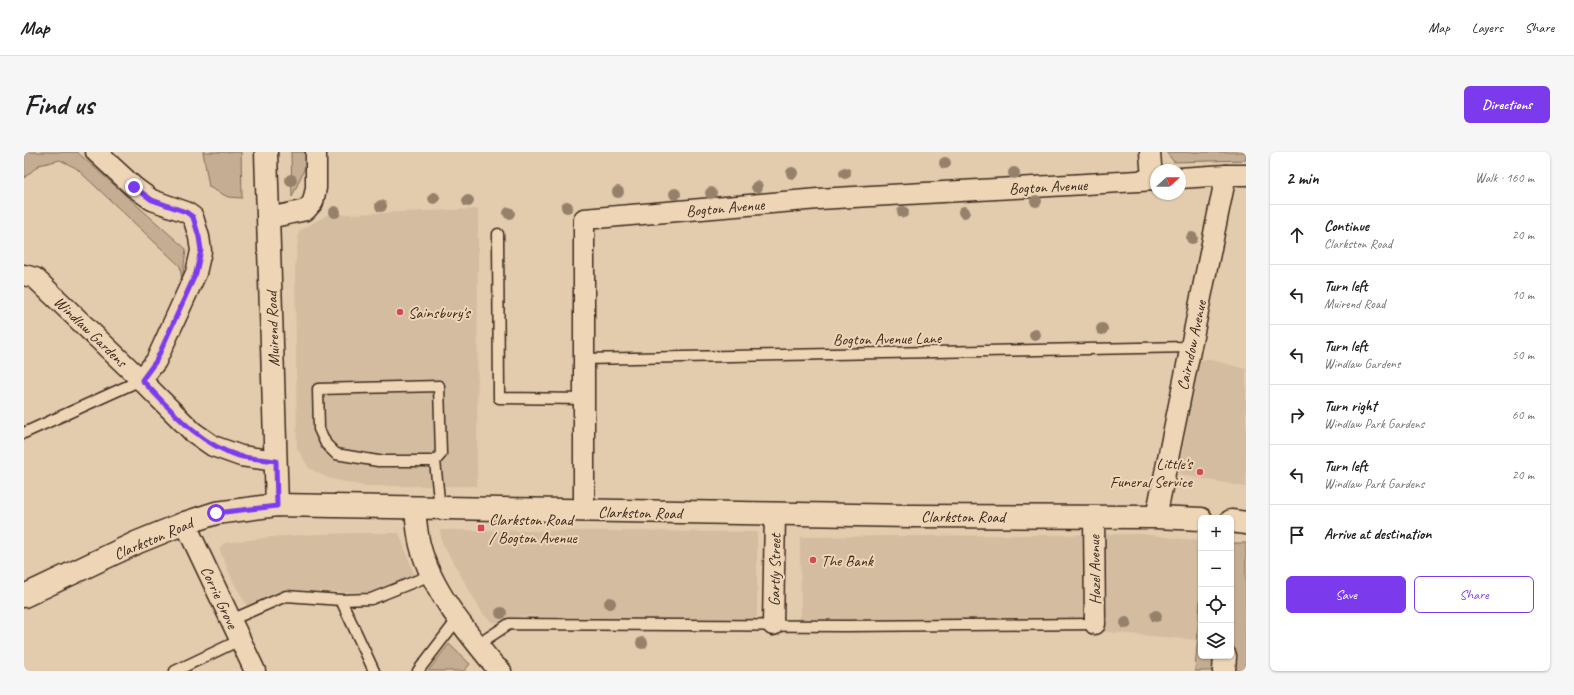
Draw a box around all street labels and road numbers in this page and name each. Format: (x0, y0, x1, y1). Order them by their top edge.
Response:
street label: Bogton Avenue (1008, 175, 1090, 199)
street label: Bogton Avenue (685, 194, 767, 221)
street label: Muirend Road (262, 288, 284, 367)
street label: Windlaw Gardens (50, 292, 132, 373)
street label: Cairndow Avenue (1173, 297, 1212, 392)
street label: Bogton Avenue Lane (833, 328, 943, 350)
street label: Clarkston Road (598, 502, 685, 524)
street label: Clarkston Road (921, 507, 1008, 527)
street label: Clarkston Road (111, 512, 198, 564)
street label: Gartly Street (764, 532, 786, 606)
street label: Hazel Avenue (1084, 533, 1106, 605)
street label: Corrie Grove (196, 563, 243, 633)

